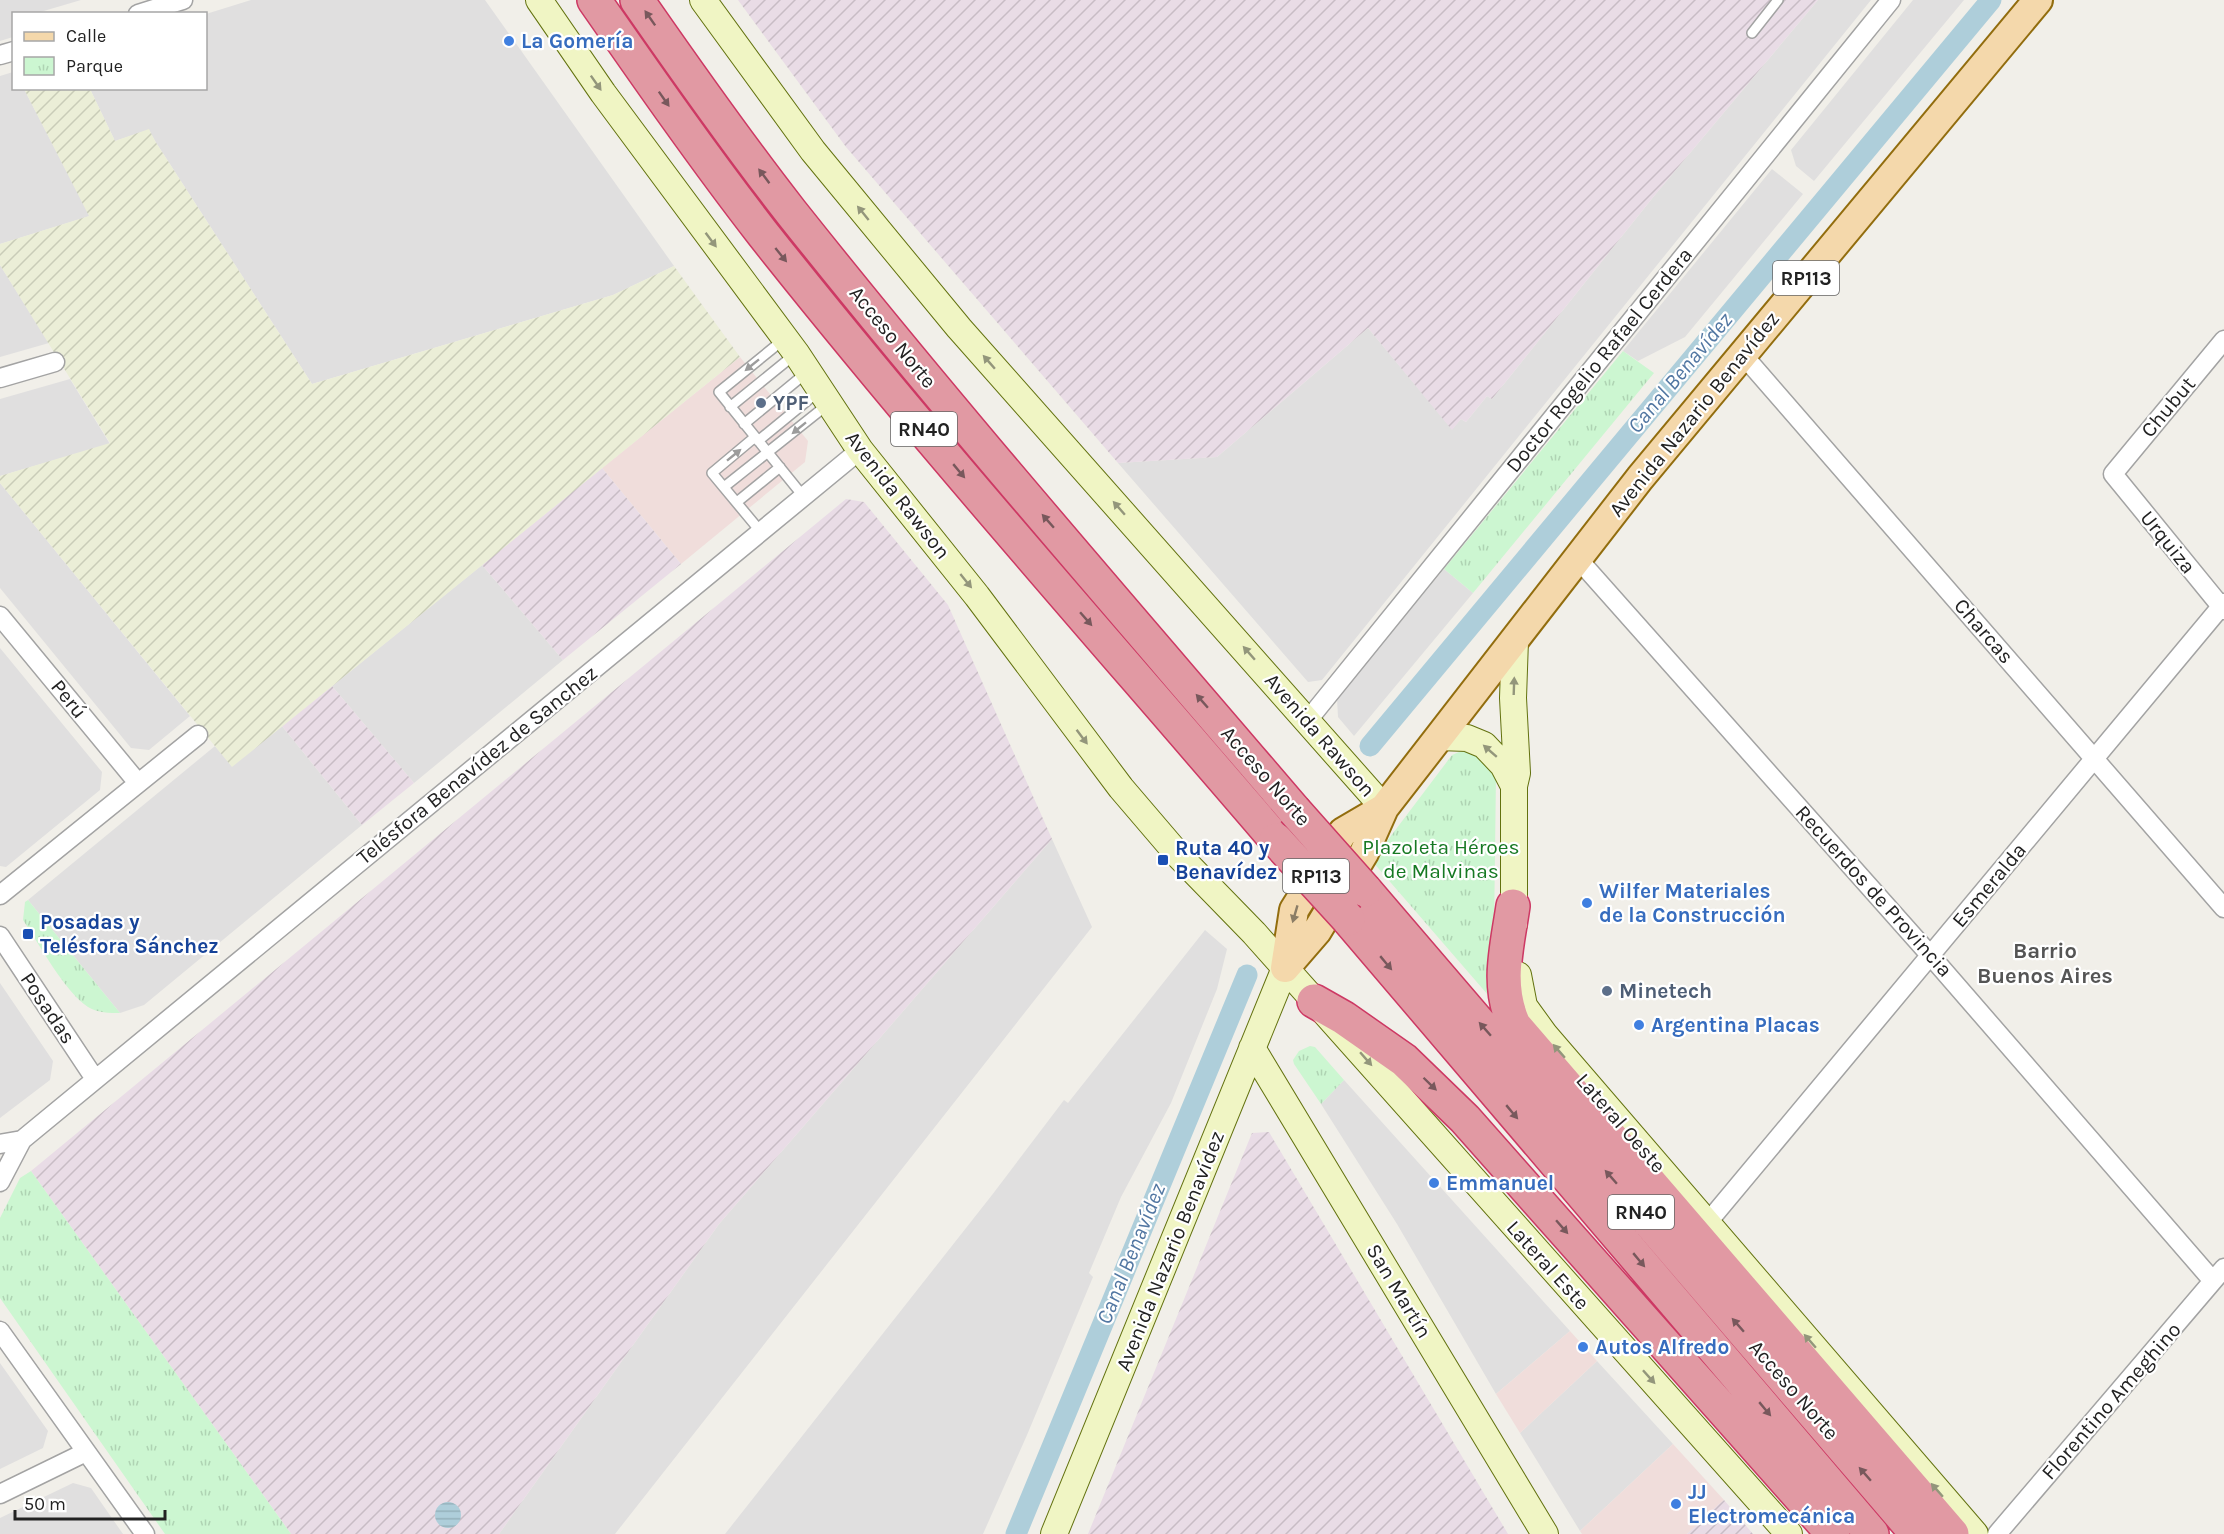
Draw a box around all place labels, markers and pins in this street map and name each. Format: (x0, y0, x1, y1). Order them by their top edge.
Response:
place label: La Gomería (521, 29, 634, 53)
marker: La Gomería (502, 34, 516, 48)
place label: YPF (773, 391, 809, 415)
marker: YPF (754, 396, 768, 410)
place label: Ruta 40 y Benavídez (1175, 836, 1277, 884)
marker: Ruta 40 y Benavídez (1156, 853, 1170, 867)
place label: Wilfer Materiales de la Construcción (1599, 879, 1785, 927)
marker: Wilfer Materiales de la Construcción (1580, 896, 1594, 910)
place label: Posadas y Telésfora Sánchez (40, 910, 219, 958)
marker: Posadas y Telésfora Sánchez (21, 927, 35, 941)
place label: Minetech (1619, 979, 1712, 1003)
marker: Minetech (1600, 984, 1614, 998)
place label: Argentina Placas (1651, 1013, 1820, 1037)
marker: Argentina Placas (1632, 1018, 1646, 1032)
place label: Emmanuel (1446, 1171, 1554, 1195)
marker: Emmanuel (1427, 1176, 1441, 1190)
place label: Autos Alfredo (1595, 1335, 1729, 1359)
marker: Autos Alfredo (1576, 1340, 1590, 1354)
place label: JJ Electromecánica (1688, 1480, 1855, 1528)
marker: JJ Electromecánica (1669, 1497, 1683, 1511)

